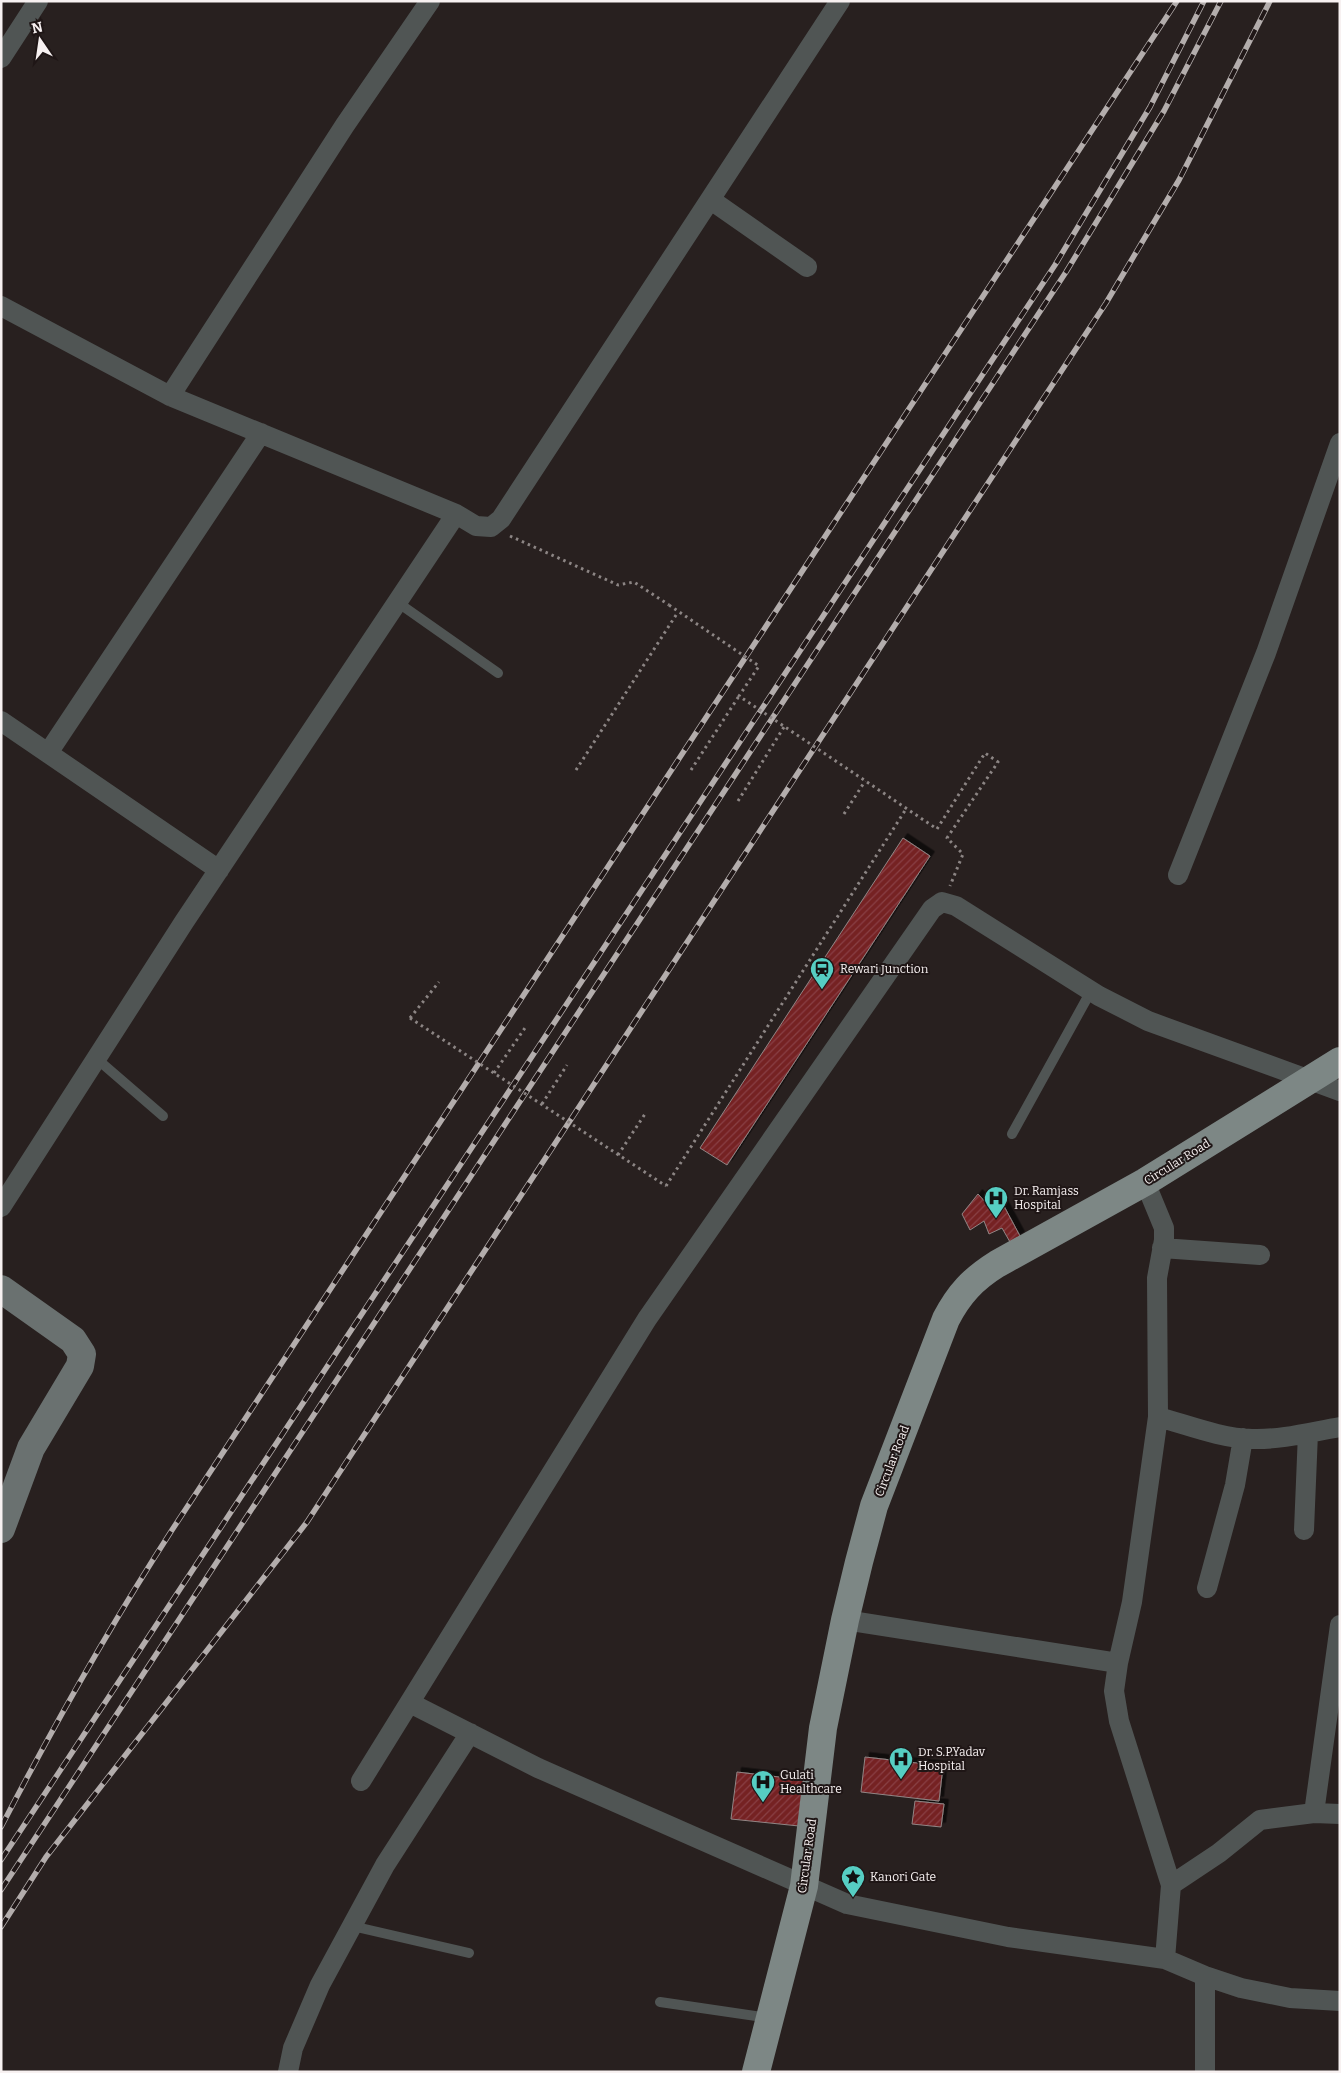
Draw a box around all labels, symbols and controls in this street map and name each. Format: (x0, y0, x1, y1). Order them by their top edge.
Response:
north arrow (15, 15, 65, 65)
text: N (30, 18, 45, 37)
station icon: Rewari Junction (809, 956, 835, 990)
place label: Rewari Junction (840, 962, 929, 976)
street label: Circular Road (1141, 1136, 1213, 1188)
place label: Dr. Ramjass Hospital (1014, 1184, 1079, 1212)
hospital icon: Dr. Ramjass Hospital (983, 1185, 1009, 1219)
street label: Circular Road (872, 1423, 912, 1499)
place label: Dr. S.P.Yadav Hospital (918, 1745, 986, 1773)
hospital icon: Dr. S.P.Yadav Hospital (888, 1746, 914, 1780)
place label: Gulati Healthcare (780, 1768, 842, 1796)
hospital icon: Gulati Healthcare (750, 1769, 776, 1803)
street label: Circular Road (795, 1818, 819, 1894)
place icon: Kanori Gate (840, 1864, 866, 1898)
place label: Kanori Gate (870, 1870, 936, 1884)

